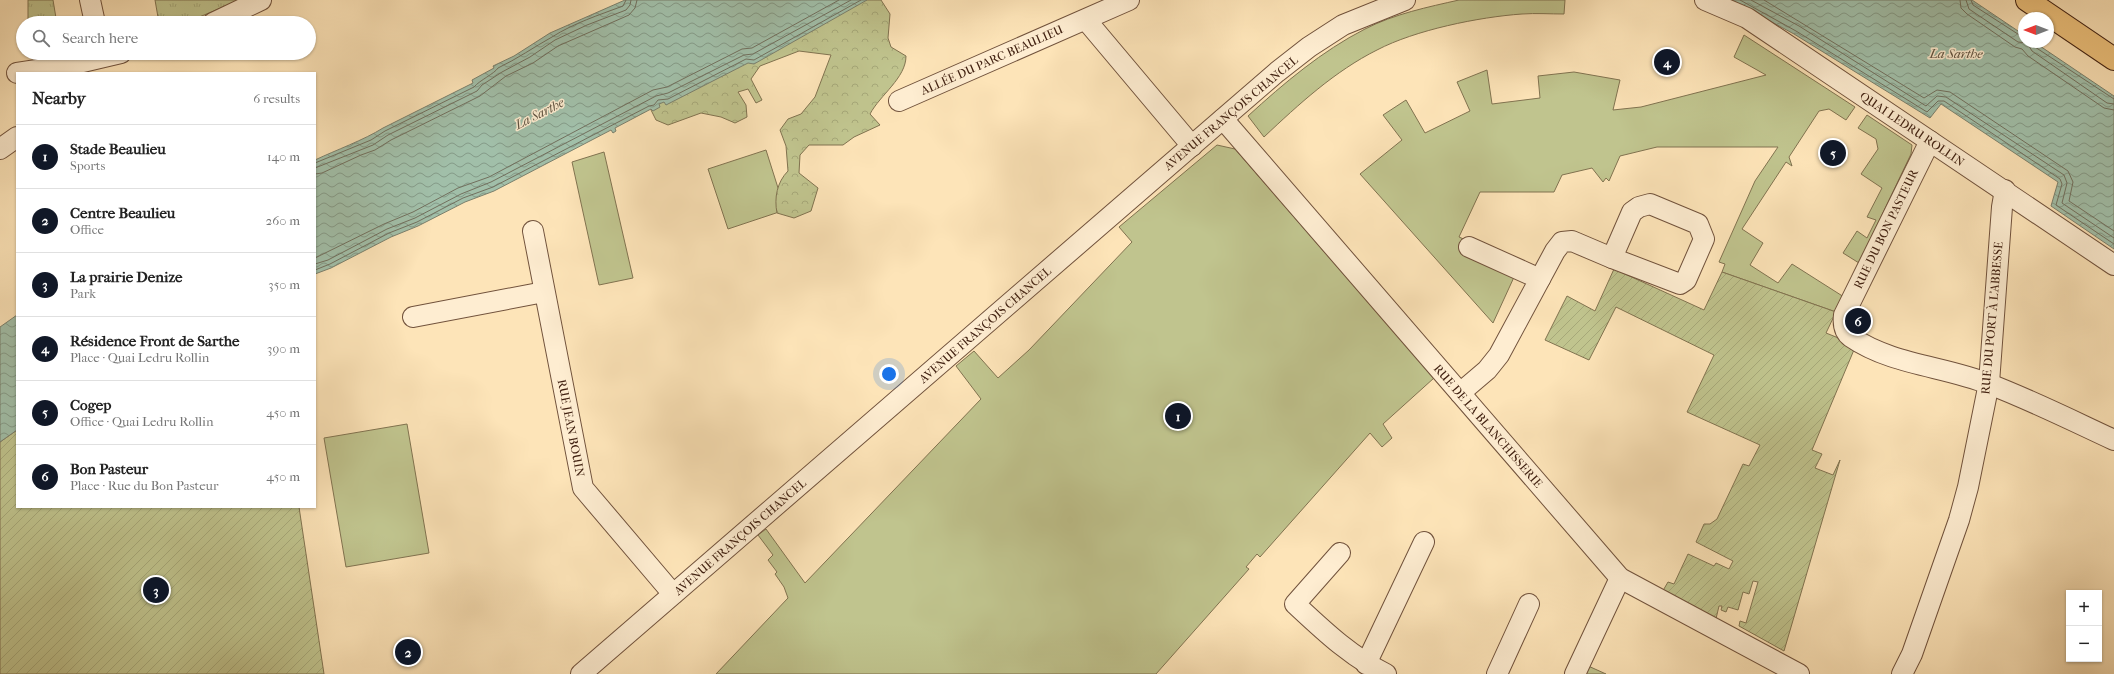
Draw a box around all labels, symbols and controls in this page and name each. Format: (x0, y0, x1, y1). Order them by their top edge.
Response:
north arrow (2018, 12, 2054, 48)
search box (16, 16, 316, 60)
street label: ALLÉE DU PARC BEAULIEU (917, 21, 1066, 98)
icon: search (30, 27, 52, 49)
text: Search here (62, 29, 138, 47)
water label: La Sarthe (1929, 46, 1983, 61)
pin: 4 (1654, 47, 1680, 77)
street label: AVENUE FRANÇOIS CHANCEL (1161, 52, 1301, 174)
text: Nearby (32, 88, 86, 108)
street label: QUAI LEDRU ROLLIN (1857, 89, 1967, 169)
text: 6 results (253, 91, 300, 106)
water label: La Sarthe (511, 94, 567, 133)
pin: 5 (1820, 138, 1846, 168)
text: Stade Beaulieu (70, 140, 166, 158)
text: 1 (43, 149, 47, 164)
text: 140 m (267, 149, 300, 164)
text: Sports (70, 158, 105, 173)
street label: RUE DU BON PASTEUR (1851, 166, 1922, 291)
text: Centre Beaulieu (70, 204, 175, 222)
text: 2 (42, 213, 48, 228)
text: 260 m (266, 213, 300, 228)
text: Office (70, 222, 104, 237)
street label: RUE DU PORT À L'ABBESSE (1977, 241, 2006, 395)
street label: AVENUE FRANÇOIS CHANCEL (915, 263, 1054, 387)
text: La prairie Denize (70, 268, 182, 286)
text: 3 (42, 277, 48, 292)
text: 350 m (268, 277, 300, 292)
text: Park (70, 286, 96, 301)
pin: 6 (1845, 306, 1871, 336)
text: Résidence Front de Sarthe (70, 332, 240, 350)
text: 4 (41, 341, 49, 356)
text: 390 m (267, 341, 300, 356)
text: Place · Quai Ledru Rollin (70, 350, 209, 365)
street label: RUE DE LA BLANCHISSERIE (1431, 361, 1545, 491)
your location (879, 364, 899, 384)
street label: RUE JEAN BOUIN (555, 378, 587, 478)
text: Cogep (70, 396, 111, 414)
pin: 1 (1165, 401, 1191, 431)
text: 5 (42, 405, 48, 420)
text: 450 m (266, 405, 300, 420)
text: Office · Quai Ledru Rollin (70, 414, 214, 429)
text: Bon Pasteur (70, 460, 148, 478)
text: 6 (41, 469, 49, 484)
text: 450 m (266, 469, 300, 484)
street label: AVENUE FRANÇOIS CHANCEL (670, 475, 809, 599)
text: Place · Rue du Bon Pasteur (70, 478, 218, 493)
pin: 3 (143, 575, 169, 605)
map controls (2066, 590, 2102, 662)
button: + (2066, 590, 2102, 626)
button: − (2066, 626, 2102, 662)
pin: 2 (395, 637, 421, 667)

